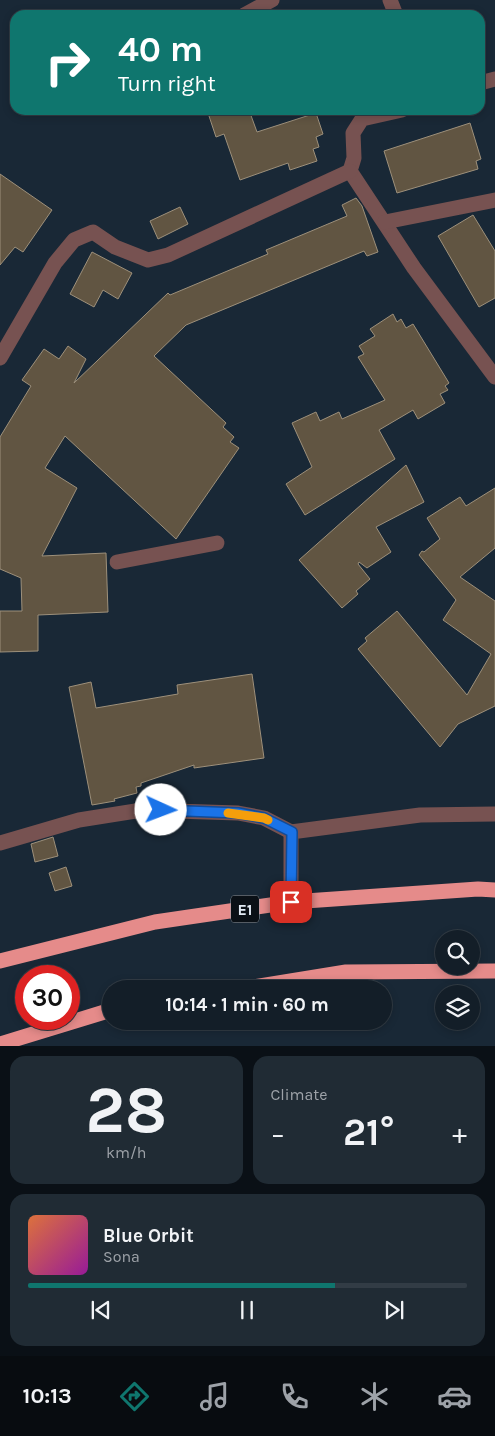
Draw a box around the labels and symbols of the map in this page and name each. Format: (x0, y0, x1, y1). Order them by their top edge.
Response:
position arrow (134, 783, 186, 835)
pin (270, 881, 312, 923)
road number: E1 (231, 896, 259, 922)
speed limit sign: 30 (15, 965, 80, 1030)

